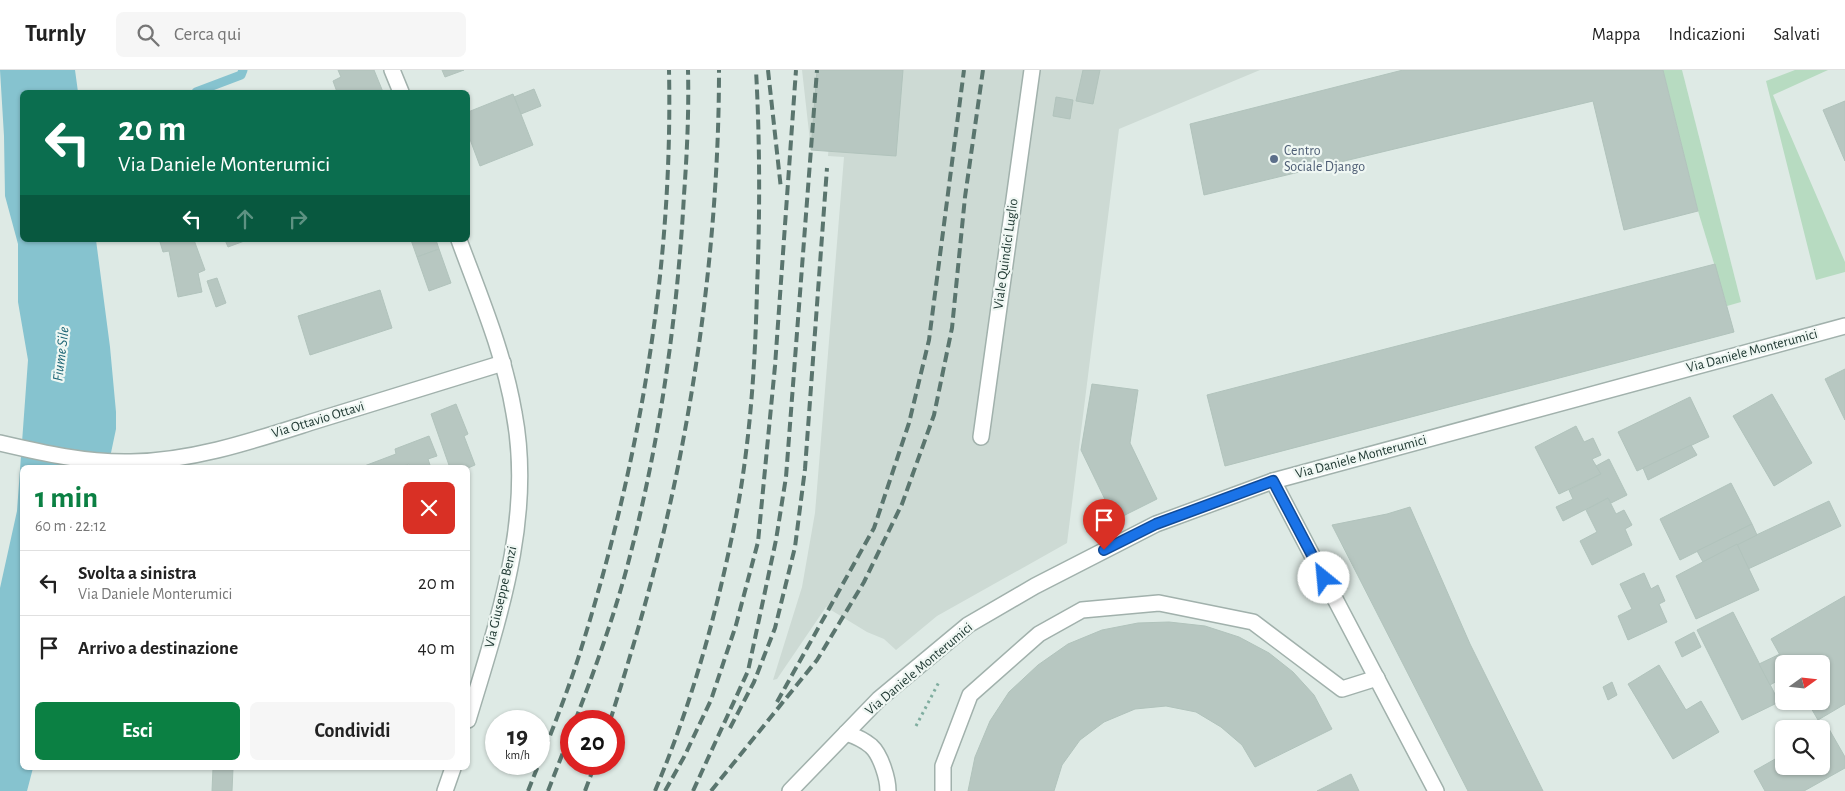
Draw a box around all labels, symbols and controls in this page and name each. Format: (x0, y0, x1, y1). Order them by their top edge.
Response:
search box (116, 12, 466, 57)
icon: search (134, 21, 162, 49)
text: Turnly (25, 22, 86, 46)
text: Cerca qui (174, 25, 241, 44)
text: Mappa (1592, 26, 1641, 44)
text: Indicazioni (1669, 26, 1745, 44)
text: Salvati (1773, 26, 1820, 44)
icon: left (35, 110, 100, 175)
text: 20 m (118, 112, 186, 147)
place label: Centro Sociale Django (1284, 144, 1365, 174)
text: Via Daniele Monterumici (118, 153, 330, 175)
marker: Centro Sociale Django (1268, 153, 1280, 165)
street label: Viale Quindici Luglio (991, 198, 1021, 310)
icon: left (178, 205, 206, 233)
icon: ahead (231, 205, 259, 233)
icon: right (284, 205, 312, 233)
water label: Fiume Sile (50, 326, 72, 382)
street label: Via Daniele Monterumici (1685, 327, 1819, 375)
street label: Via Ottavio Ottavi (270, 399, 366, 441)
street label: Via Daniele Monterumici (1294, 433, 1428, 481)
button: close (403, 482, 455, 534)
text: 1 min (35, 483, 98, 513)
pin (1083, 499, 1125, 550)
icon: arrive (1090, 506, 1118, 534)
text: 60 m · 22:12 (35, 518, 106, 534)
street label: Via Giuseppe Benzi (482, 545, 520, 649)
position arrow (1297, 551, 1349, 603)
text: Svolta a sinistra (78, 564, 197, 583)
icon: left (35, 569, 63, 597)
text: 20 m (418, 574, 455, 593)
text: Via Daniele Monterumici (78, 586, 232, 602)
street label: Via Daniele Monterumici (863, 620, 975, 718)
icon: arrive (35, 634, 63, 662)
text: Arrivo a destinazione (78, 639, 238, 658)
text: 40 m (417, 639, 455, 658)
north arrow (1775, 655, 1830, 710)
map controls (1775, 655, 1830, 775)
button: Esci (35, 702, 240, 760)
button: Condividi (250, 702, 455, 760)
speed limit sign: 20 (560, 710, 625, 775)
button: search (1775, 720, 1830, 775)
text: 19 (507, 724, 528, 749)
text: km/h (505, 749, 530, 761)

